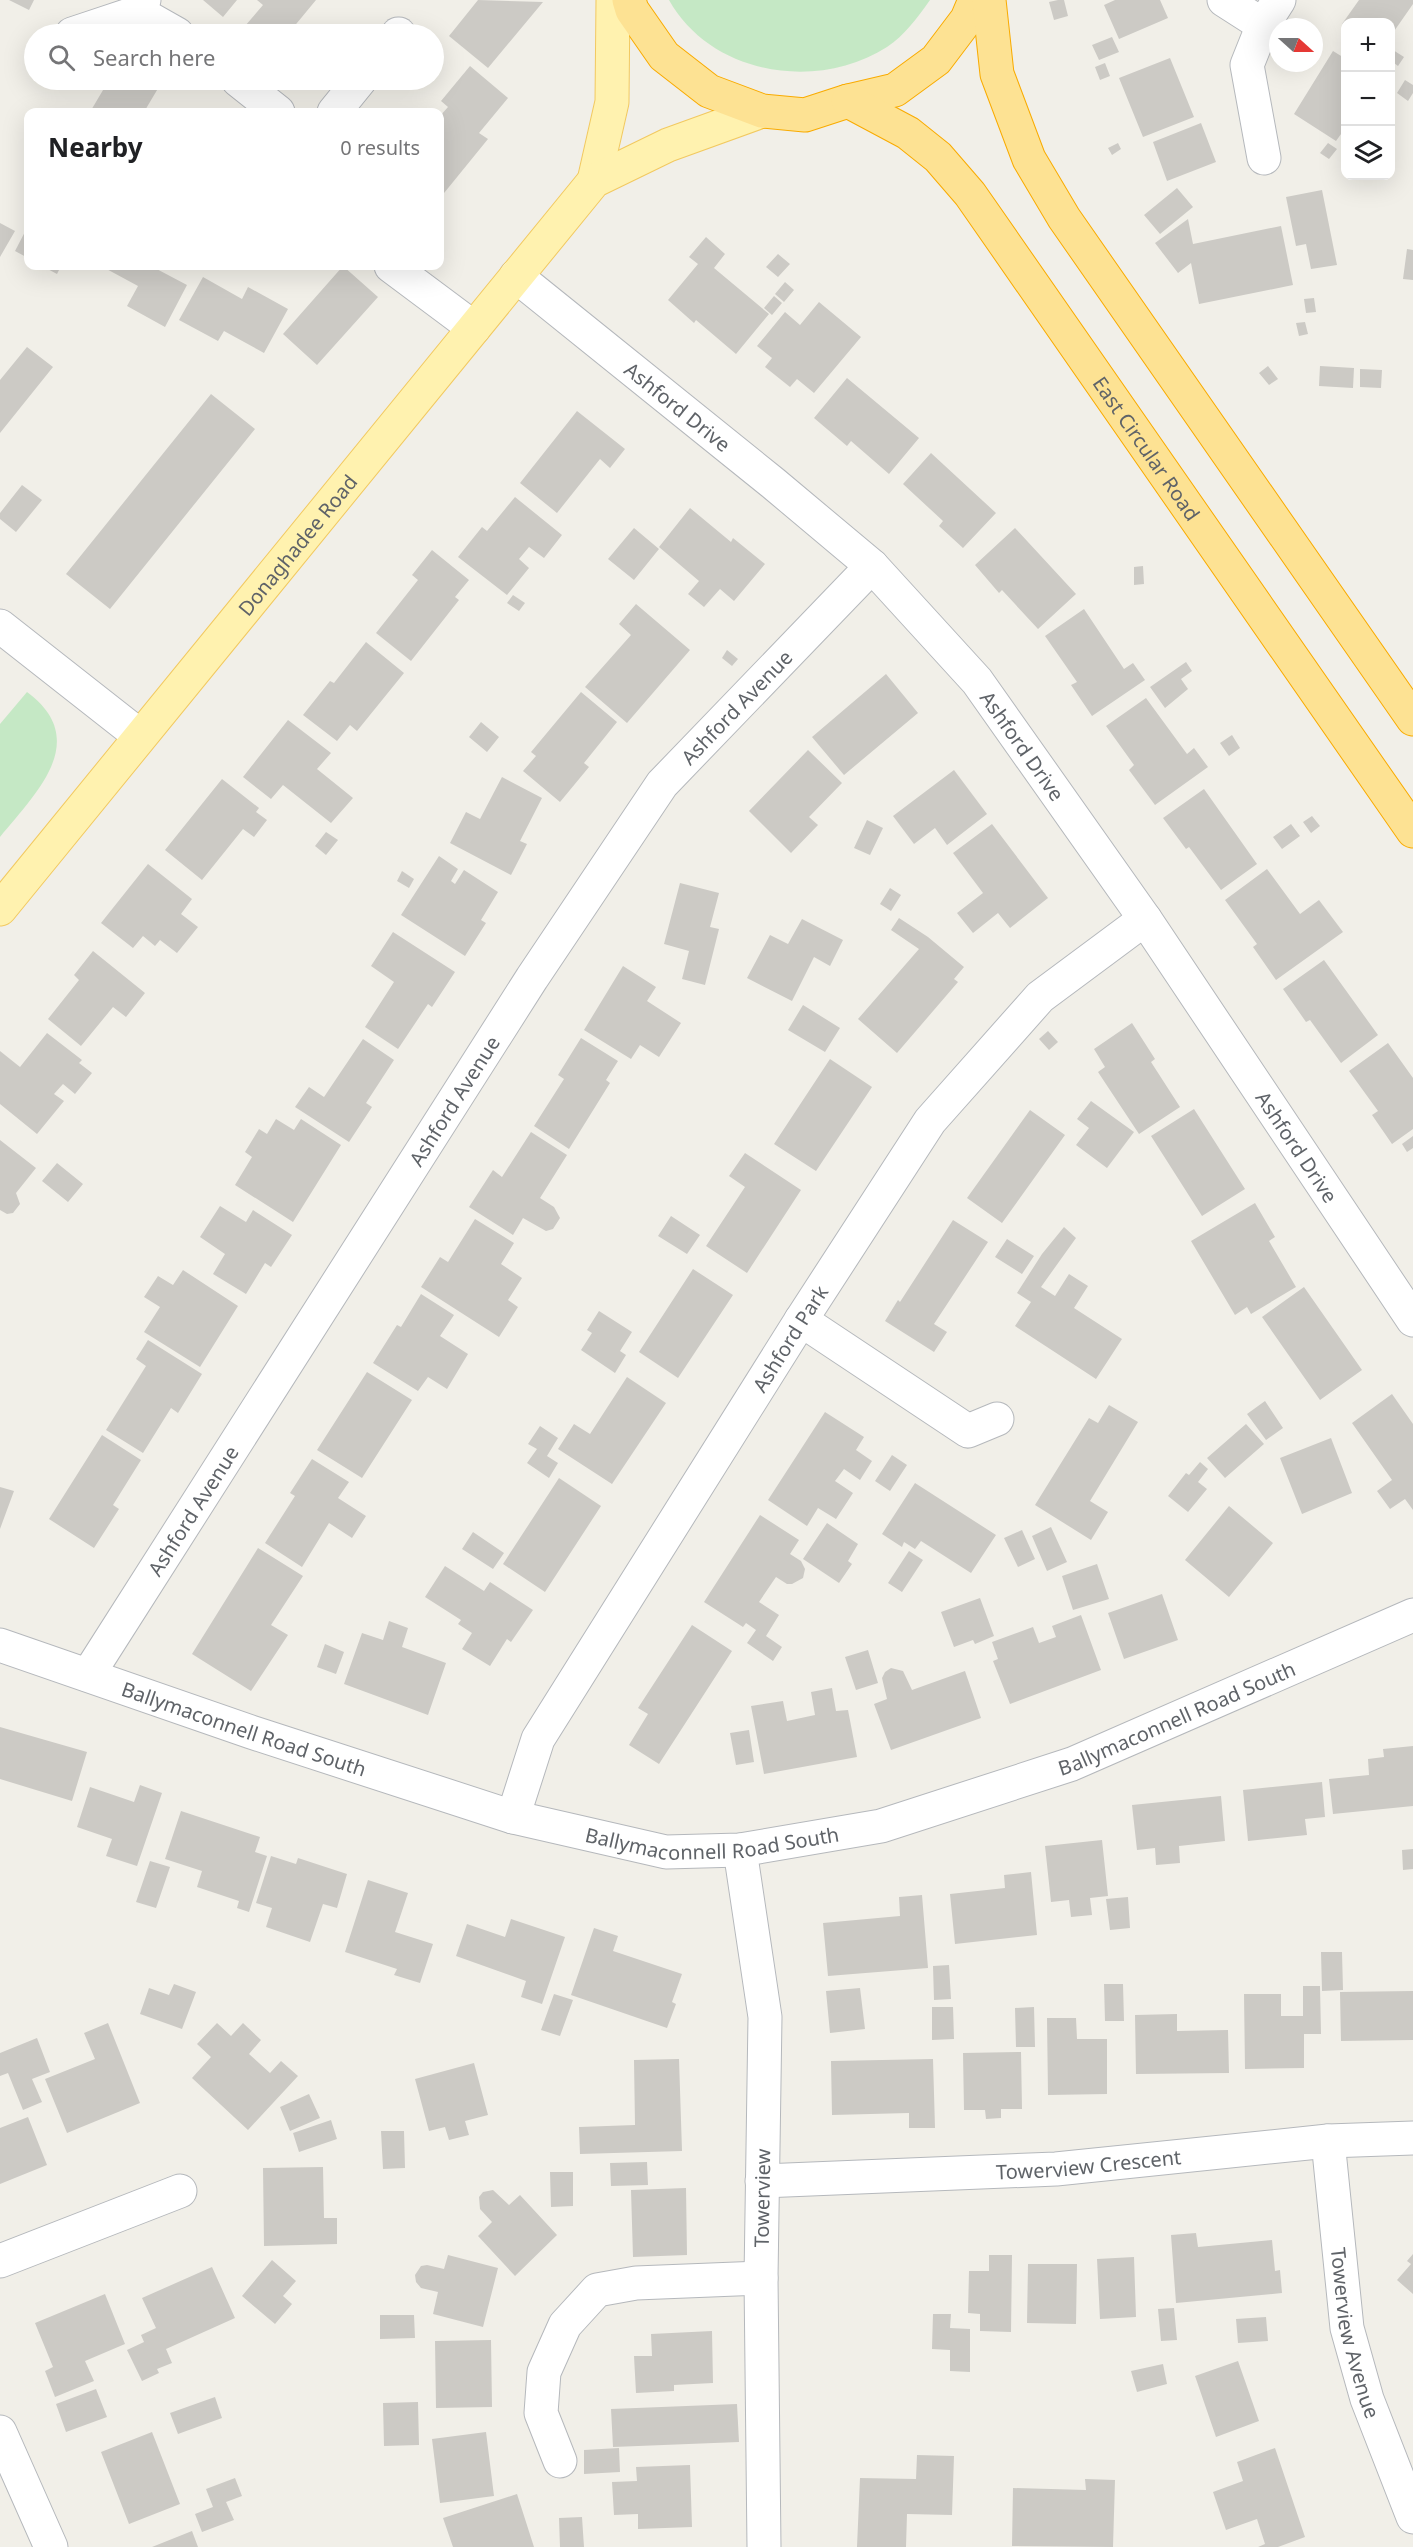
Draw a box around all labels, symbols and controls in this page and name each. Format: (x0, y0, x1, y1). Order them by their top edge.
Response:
north arrow (1269, 18, 1323, 72)
map controls (1341, 18, 1395, 180)
button: + (1341, 18, 1395, 72)
search box (24, 24, 444, 90)
icon: search (45, 41, 78, 74)
text: Search here (93, 42, 215, 72)
button: − (1341, 72, 1395, 126)
button: layers (1341, 126, 1395, 180)
text: Nearby (48, 129, 143, 165)
text: 0 results (340, 134, 420, 161)
street label: Ashford Drive (619, 356, 737, 457)
street label: East Circular Road (1087, 371, 1206, 526)
street label: Donaghadee Road (232, 469, 363, 621)
street label: Ashford Avenue (675, 644, 798, 770)
street label: Ashford Drive (974, 685, 1071, 806)
street label: Ashford Avenue (402, 1030, 505, 1171)
street label: Ashford Drive (1250, 1086, 1344, 1208)
street label: Ashford Park (746, 1280, 834, 1397)
street label: Ashford Avenue (141, 1440, 244, 1581)
street label: Ballymaconnell Road South (1054, 1655, 1299, 1781)
street label: Ballymaconnell Road South (118, 1675, 370, 1782)
street label: Ballymaconnell Road South (583, 1820, 841, 1866)
street label: Towerview Crescent (995, 2143, 1182, 2185)
street label: Towerview (748, 2148, 776, 2248)
street label: Towerview Avenue (1325, 2246, 1387, 2422)

